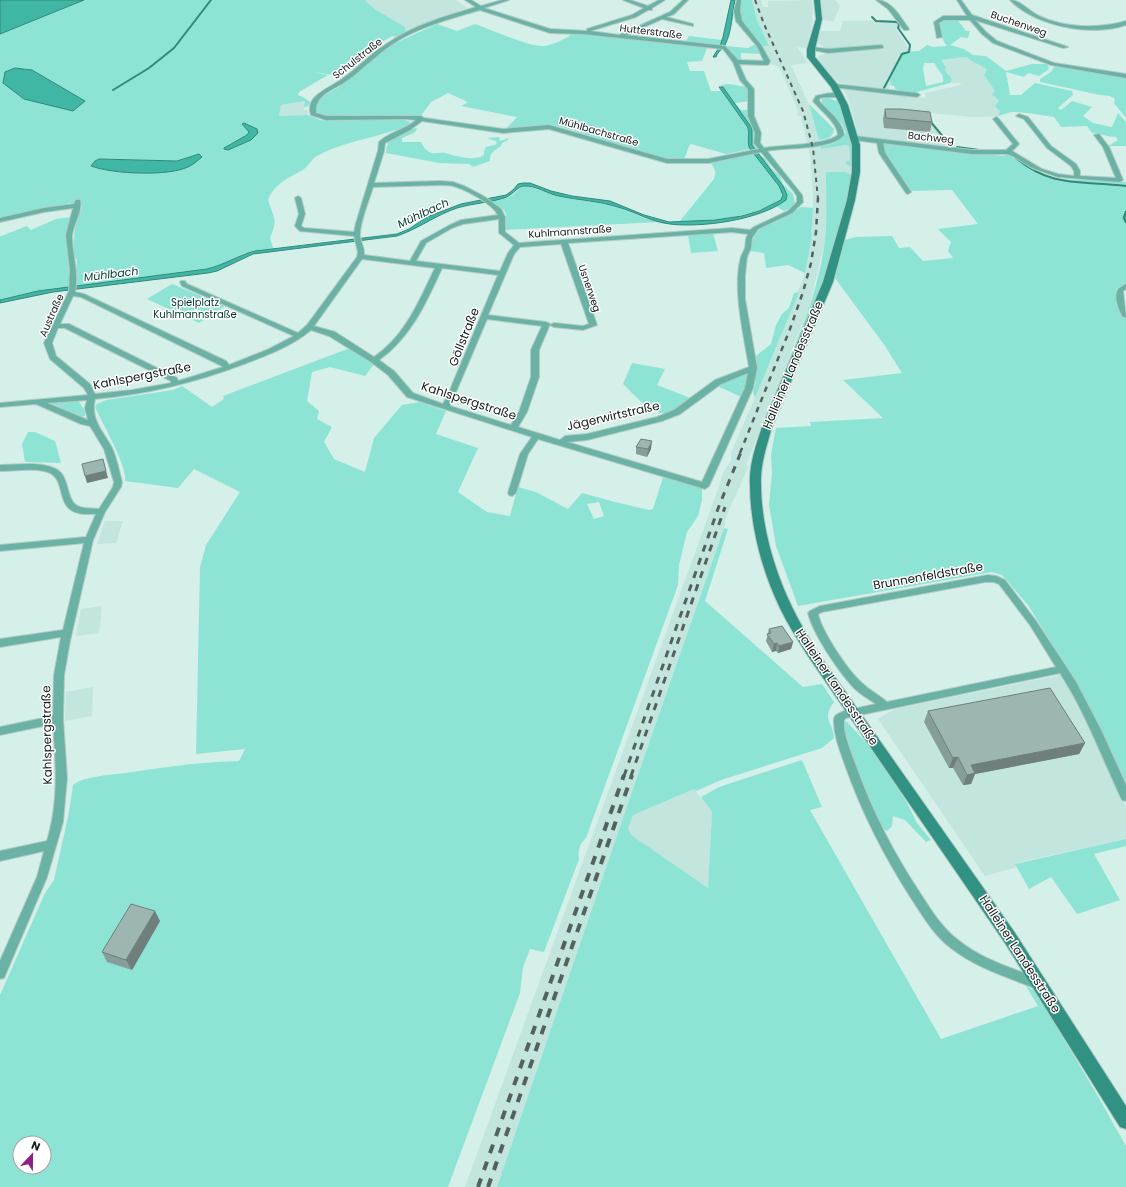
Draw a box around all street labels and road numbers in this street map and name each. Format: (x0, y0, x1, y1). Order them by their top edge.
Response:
street label: Buchenweg (989, 7, 1049, 40)
street label: Hutterstraße (619, 20, 683, 43)
street label: Schulstraße (329, 34, 385, 83)
street label: Mühlbachstraße (557, 113, 640, 150)
street label: Bachweg (907, 128, 955, 147)
street label: Kuhlmannstraße (528, 221, 612, 242)
street label: Usnerweg (574, 262, 605, 314)
street label: Austraße (35, 291, 68, 339)
street label: Halleiner Landesstraße (758, 298, 827, 431)
street label: Göllstraße (444, 305, 483, 369)
street label: Kahlspergstraße (92, 358, 192, 393)
street label: Kahlspergstraße (419, 377, 519, 424)
street label: Jägerwirtstraße (565, 397, 661, 434)
street label: Brunnenfeldstraße (872, 557, 984, 594)
street label: Halleiner Landesstraße (792, 625, 883, 748)
street label: Kahlspergstraße (37, 685, 56, 785)
street label: Halleiner Landesstraße (976, 892, 1065, 1016)

